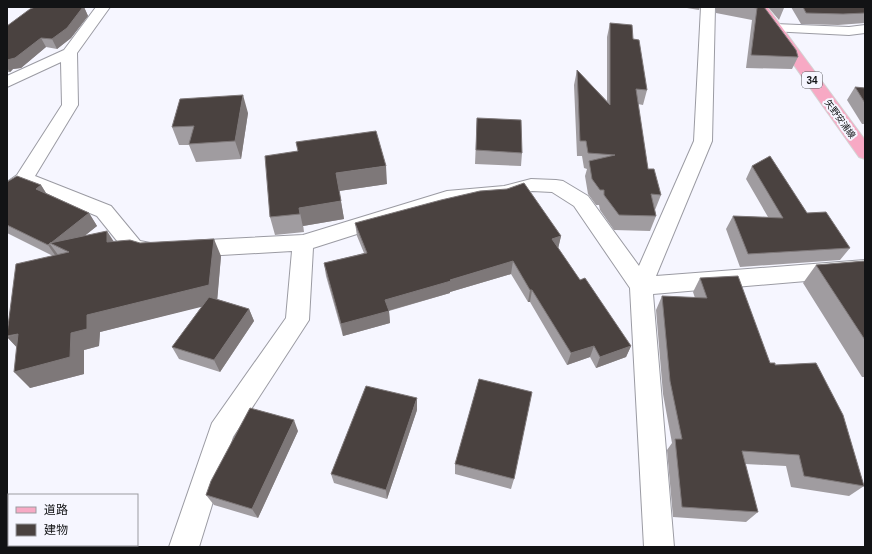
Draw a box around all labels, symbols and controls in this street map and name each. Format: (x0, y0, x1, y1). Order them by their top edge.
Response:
road number: 34 (802, 72, 822, 88)
street label: 矢野安浦線 (823, 97, 859, 141)
legend (8, 494, 138, 546)
text: 道路 (44, 503, 68, 517)
text: 建物 (44, 523, 68, 537)

